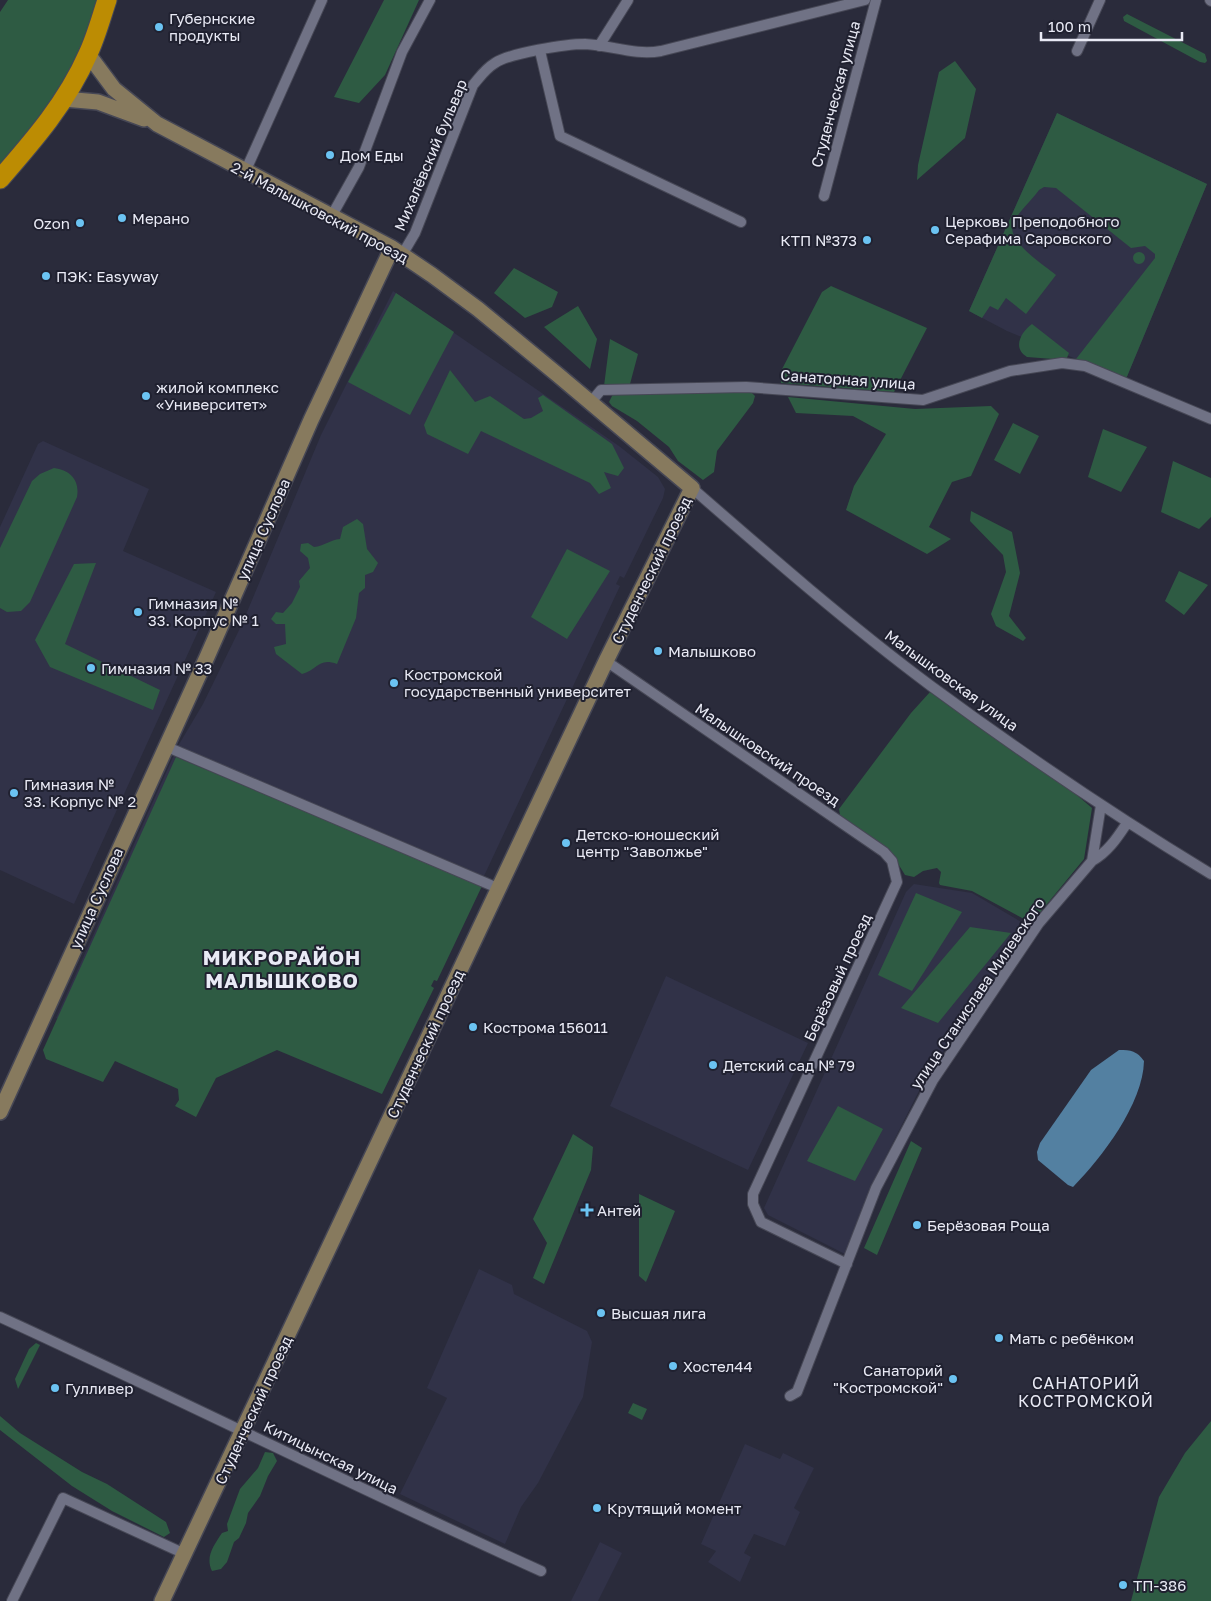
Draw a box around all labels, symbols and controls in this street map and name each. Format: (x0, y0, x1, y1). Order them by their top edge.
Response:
place label: Губернские продукты (169, 9, 256, 44)
scale bar (1041, 10, 1182, 42)
text: 100 m (1048, 17, 1091, 35)
street label: Студенческая улица (807, 19, 863, 169)
marker: Губернские продукты (153, 21, 165, 33)
street label: Михалёвский бульвар (390, 76, 470, 234)
place label: Дом Еды (340, 146, 404, 164)
marker: Дом Еды (324, 149, 336, 161)
street label: 2-й Малышковский проезд (228, 158, 412, 266)
place label: Мерано (132, 209, 189, 227)
marker: Мерано (116, 212, 128, 224)
place label: Церковь Преподобного Серафима Саровского (945, 212, 1120, 247)
place label: Ozon (33, 214, 70, 232)
marker: Ozon (74, 217, 86, 229)
marker: Церковь Преподобного Серафима Саровского (929, 224, 941, 236)
place label: КТП №373 (780, 231, 857, 249)
marker: КТП №373 (861, 234, 873, 246)
place label: ПЭК: Easyway (56, 267, 159, 285)
marker: ПЭК: Easyway (40, 270, 52, 282)
street label: Санаторная улица (780, 365, 916, 393)
place label: жилой комплекс «Университет» (156, 378, 279, 413)
marker: жилой комплекс «Университет» (140, 390, 152, 402)
street label: улица Суслова (233, 476, 293, 582)
street label: Студенческий проезд (608, 493, 694, 647)
place label: Гимназия № 33. Корпус № 1 (148, 594, 259, 629)
marker: Гимназия № 33. Корпус № 1 (132, 606, 144, 618)
street label: Малышковская улица (882, 626, 1022, 734)
place label: Малышково (668, 642, 756, 660)
marker: Малышково (652, 645, 664, 657)
place label: Гимназия № 33 (101, 659, 212, 677)
marker: Гимназия № 33 (85, 662, 97, 674)
place label: Костромской государственный университет (404, 665, 632, 700)
marker: Костромской государственный университет (388, 677, 400, 689)
street label: Малышковский проезд (692, 699, 844, 809)
place label: Гимназия № 33. Корпус № 2 (24, 775, 136, 810)
marker: Гимназия № 33. Корпус № 2 (8, 787, 20, 799)
place label: Детско-юношеский центр "Заволжье" (576, 825, 719, 860)
marker: Детско-юношеский центр "Заволжье" (560, 837, 572, 849)
street label: улица Суслова (66, 845, 126, 951)
street label: улица Станислава Милевского (906, 894, 1048, 1092)
street label: Берёзовый проезд (800, 910, 874, 1044)
district label: МИКРОРАЙОН МАЛЫШКОВО (203, 945, 361, 992)
street label: Студенческий проезд (383, 967, 467, 1121)
place label: Кострома 156011 (483, 1018, 608, 1036)
marker: Кострома 156011 (467, 1021, 479, 1033)
place label: Детский сад № 79 (723, 1056, 855, 1074)
marker: Детский сад № 79 (707, 1059, 719, 1071)
place label: Антей (597, 1201, 641, 1219)
marker: Антей (581, 1204, 593, 1216)
place label: Берёзовая Роща (927, 1216, 1050, 1234)
marker: Берёзовая Роща (911, 1219, 923, 1231)
place label: Высшая лига (611, 1304, 706, 1322)
marker: Высшая лига (595, 1307, 607, 1319)
place label: Мать с ребёнком (1009, 1329, 1134, 1347)
marker: Мать с ребёнком (993, 1332, 1005, 1344)
street label: Студенческий проезд (211, 1333, 295, 1487)
place label: Хостел44 (683, 1357, 753, 1375)
marker: Хостел44 (667, 1360, 679, 1372)
place label: Санаторий "Костромской" (833, 1361, 943, 1396)
marker: Санаторий "Костромской" (947, 1373, 959, 1385)
district label: САНАТОРИЙ КОСТРОМСКОЙ (1018, 1373, 1154, 1411)
place label: Гулливер (65, 1379, 133, 1397)
marker: Гулливер (49, 1382, 61, 1394)
street label: Китицынская улица (261, 1417, 401, 1497)
place label: Крутящий момент (607, 1499, 742, 1517)
marker: Крутящий момент (591, 1502, 603, 1514)
place label: ТП-386 (1133, 1576, 1186, 1594)
marker: ТП-386 (1117, 1579, 1129, 1591)

